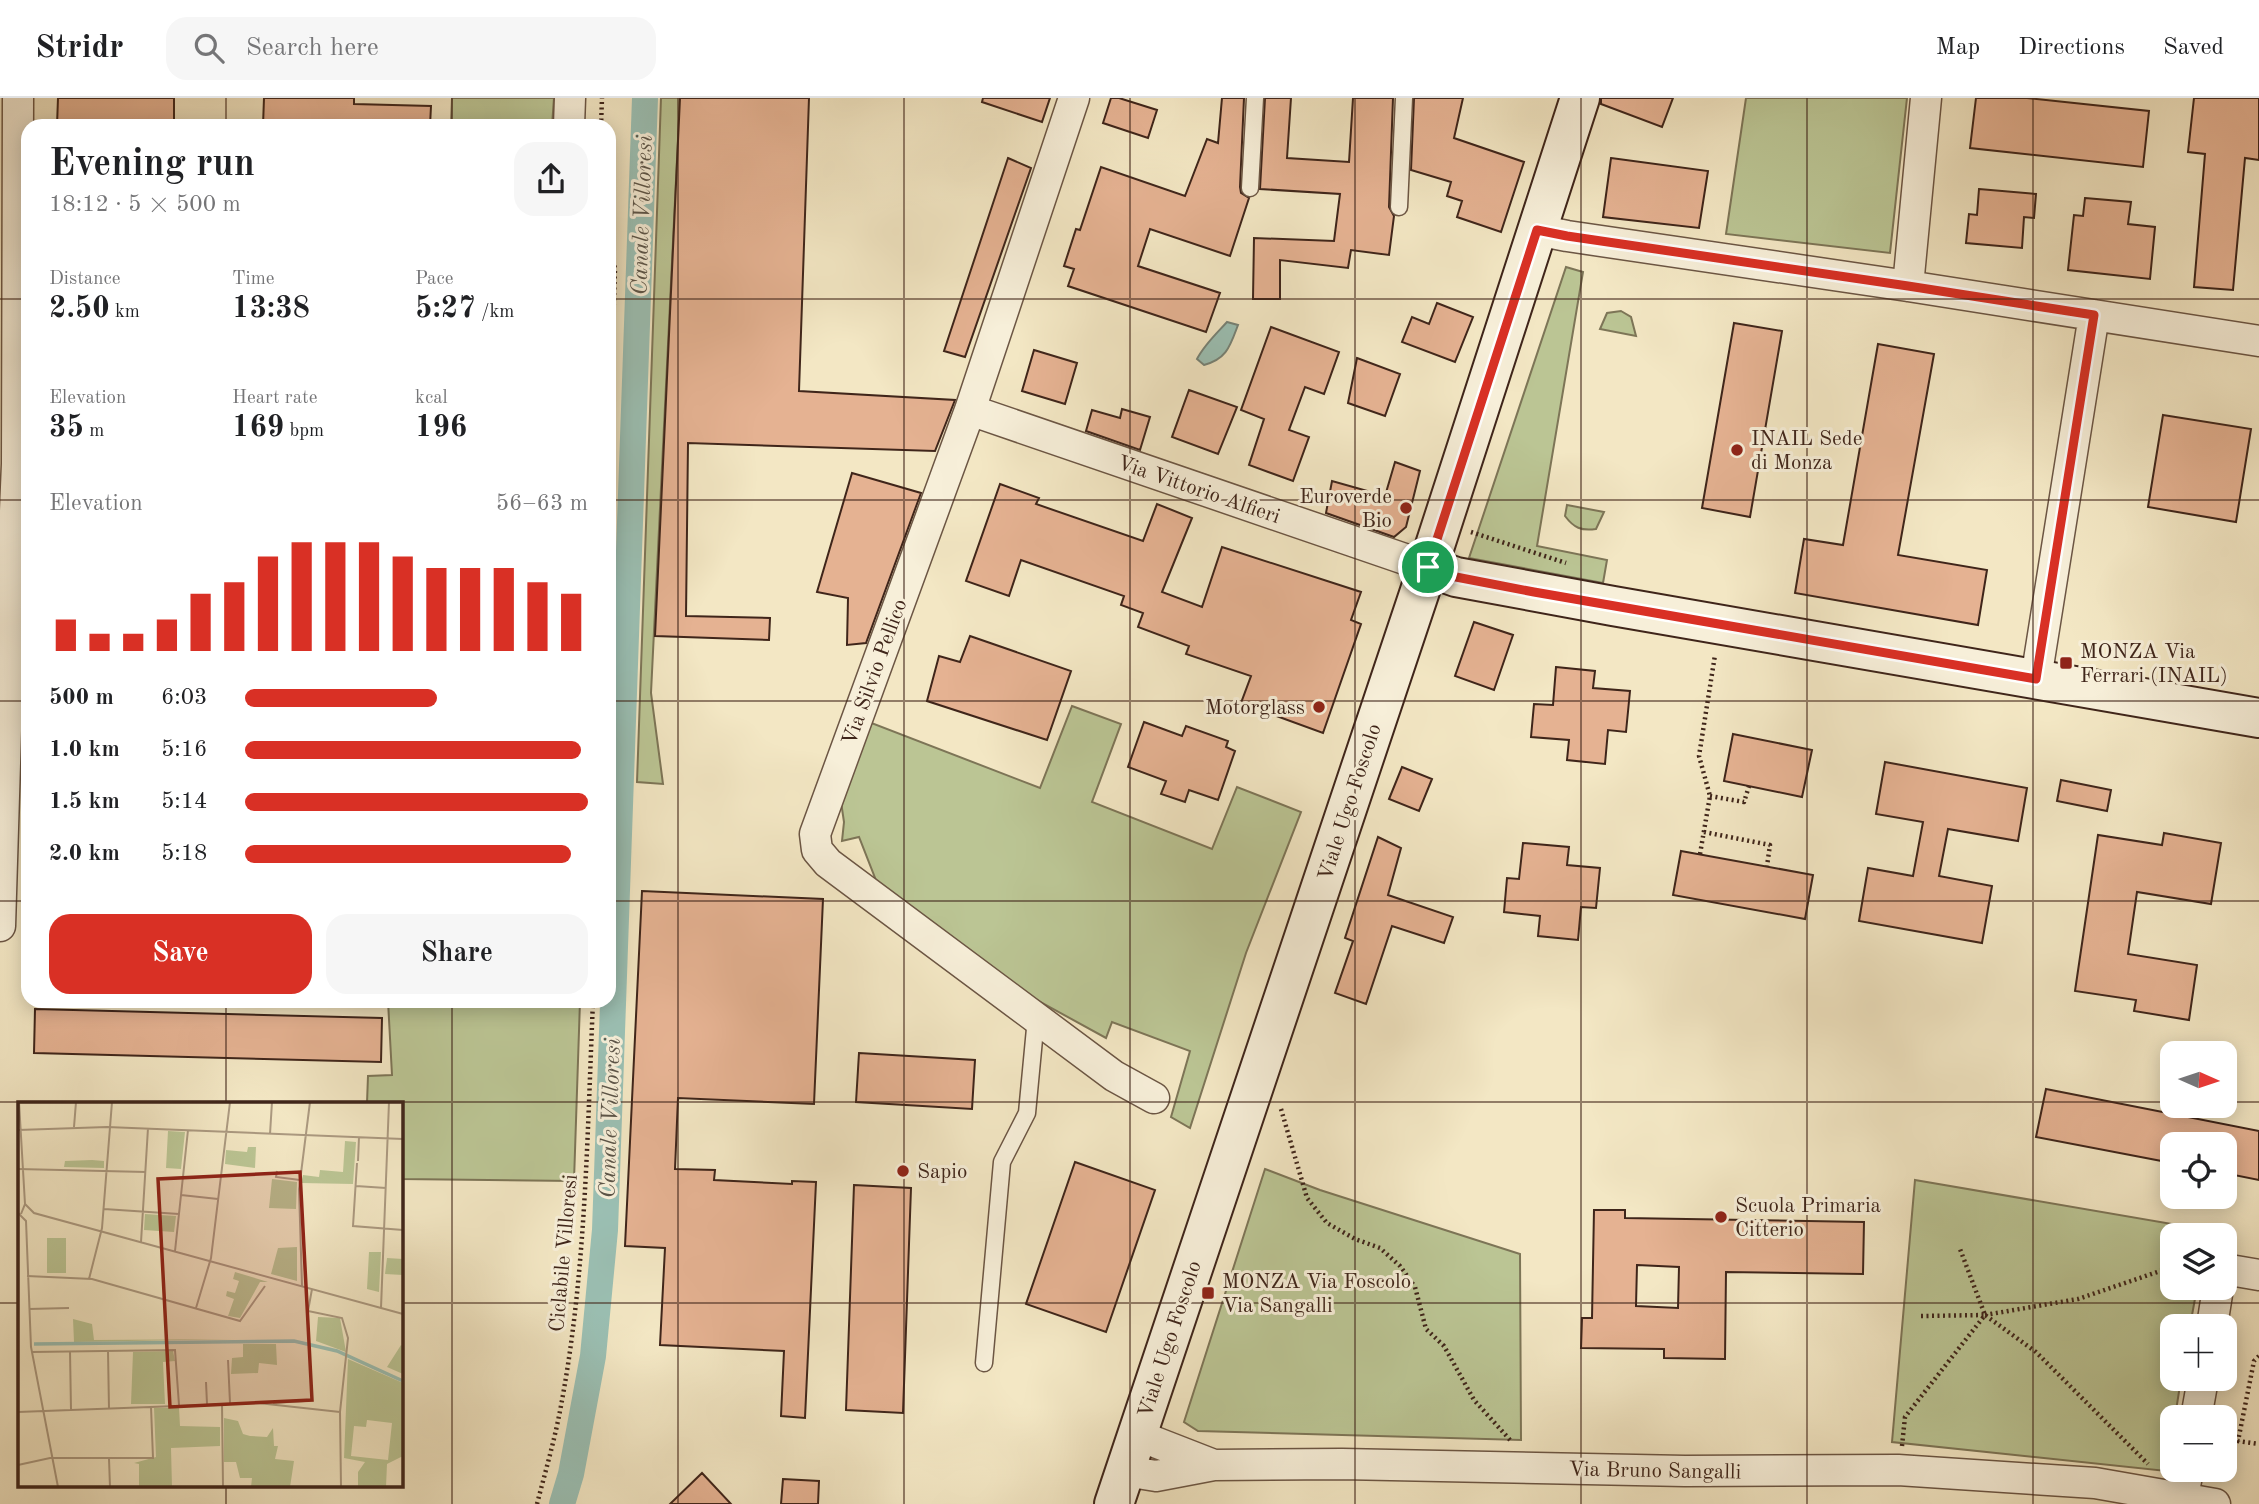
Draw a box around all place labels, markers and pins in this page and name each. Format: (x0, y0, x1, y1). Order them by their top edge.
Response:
place label: INAIL Sede di Monza (1751, 429, 1862, 474)
marker: INAIL Sede di Monza (1729, 442, 1745, 458)
place label: Euroverde Bio (1299, 487, 1392, 532)
marker: Euroverde Bio (1398, 500, 1414, 516)
pin (1398, 537, 1458, 597)
place label: MONZA Via Ferrari (INAIL) (2080, 642, 2228, 687)
marker: MONZA Via Ferrari (INAIL) (2058, 655, 2074, 671)
place label: Motorglass (1205, 698, 1305, 719)
marker: Motorglass (1311, 699, 1327, 715)
place label: Sapio (917, 1162, 967, 1183)
marker: Sapio (895, 1163, 911, 1179)
place label: Scuola Primaria Citterio (1735, 1196, 1881, 1241)
marker: Scuola Primaria Citterio (1713, 1209, 1729, 1225)
place label: MONZA Via Foscolo Via Sangalli (1222, 1272, 1411, 1317)
marker: MONZA Via Foscolo Via Sangalli (1200, 1285, 1216, 1301)

